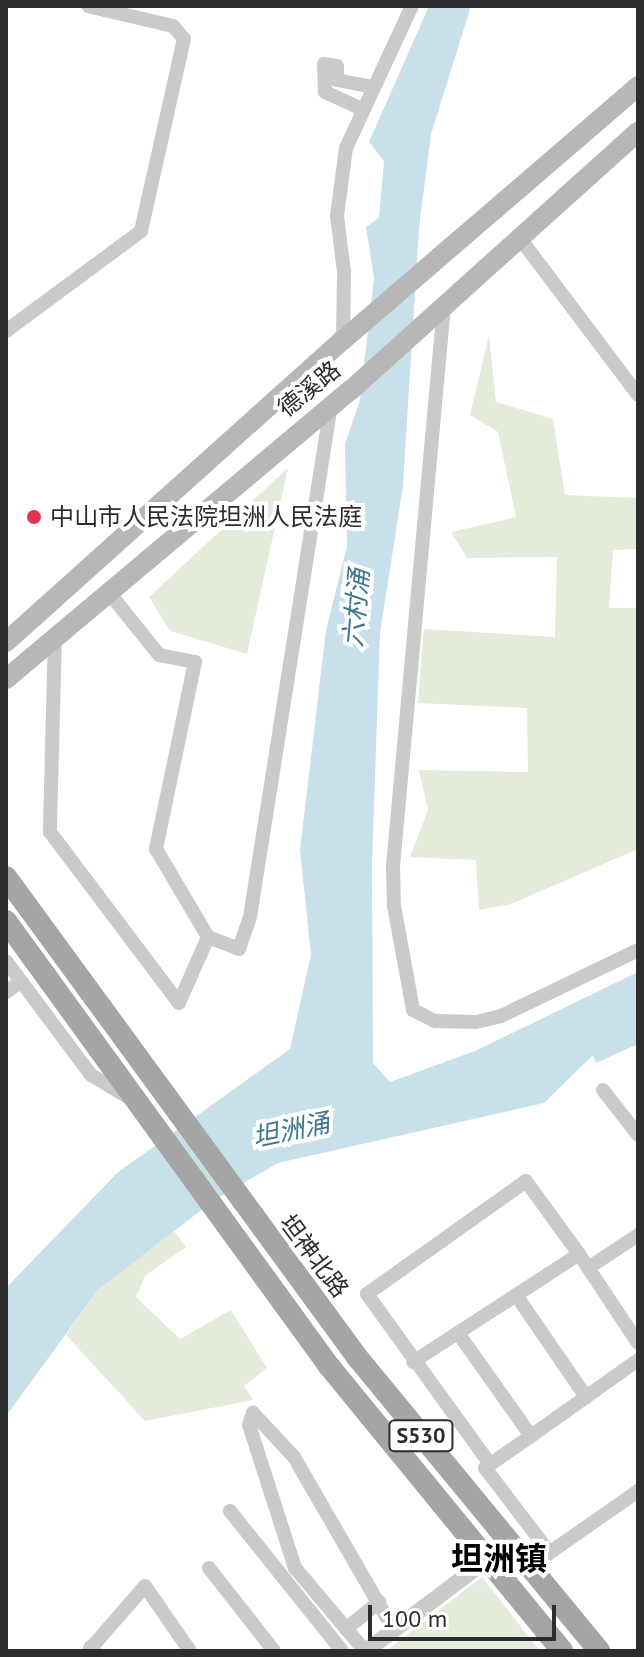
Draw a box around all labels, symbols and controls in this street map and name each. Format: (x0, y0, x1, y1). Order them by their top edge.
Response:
street label: 德溪路 (272, 355, 346, 423)
place label: 中山市人民法院坦洲人民法庭 (50, 503, 362, 531)
marker: 中山市人民法院坦洲人民法庭 (25, 508, 43, 526)
water label: 六村涌 (337, 568, 375, 648)
water label: 坦洲涌 (250, 1107, 332, 1153)
street label: 坦神北路 (274, 1209, 354, 1303)
road number: S530 (387, 1418, 455, 1454)
district label: 坦洲镇 (451, 1539, 547, 1577)
scale bar (372, 1589, 560, 1639)
text: 100 m (382, 1603, 447, 1634)

